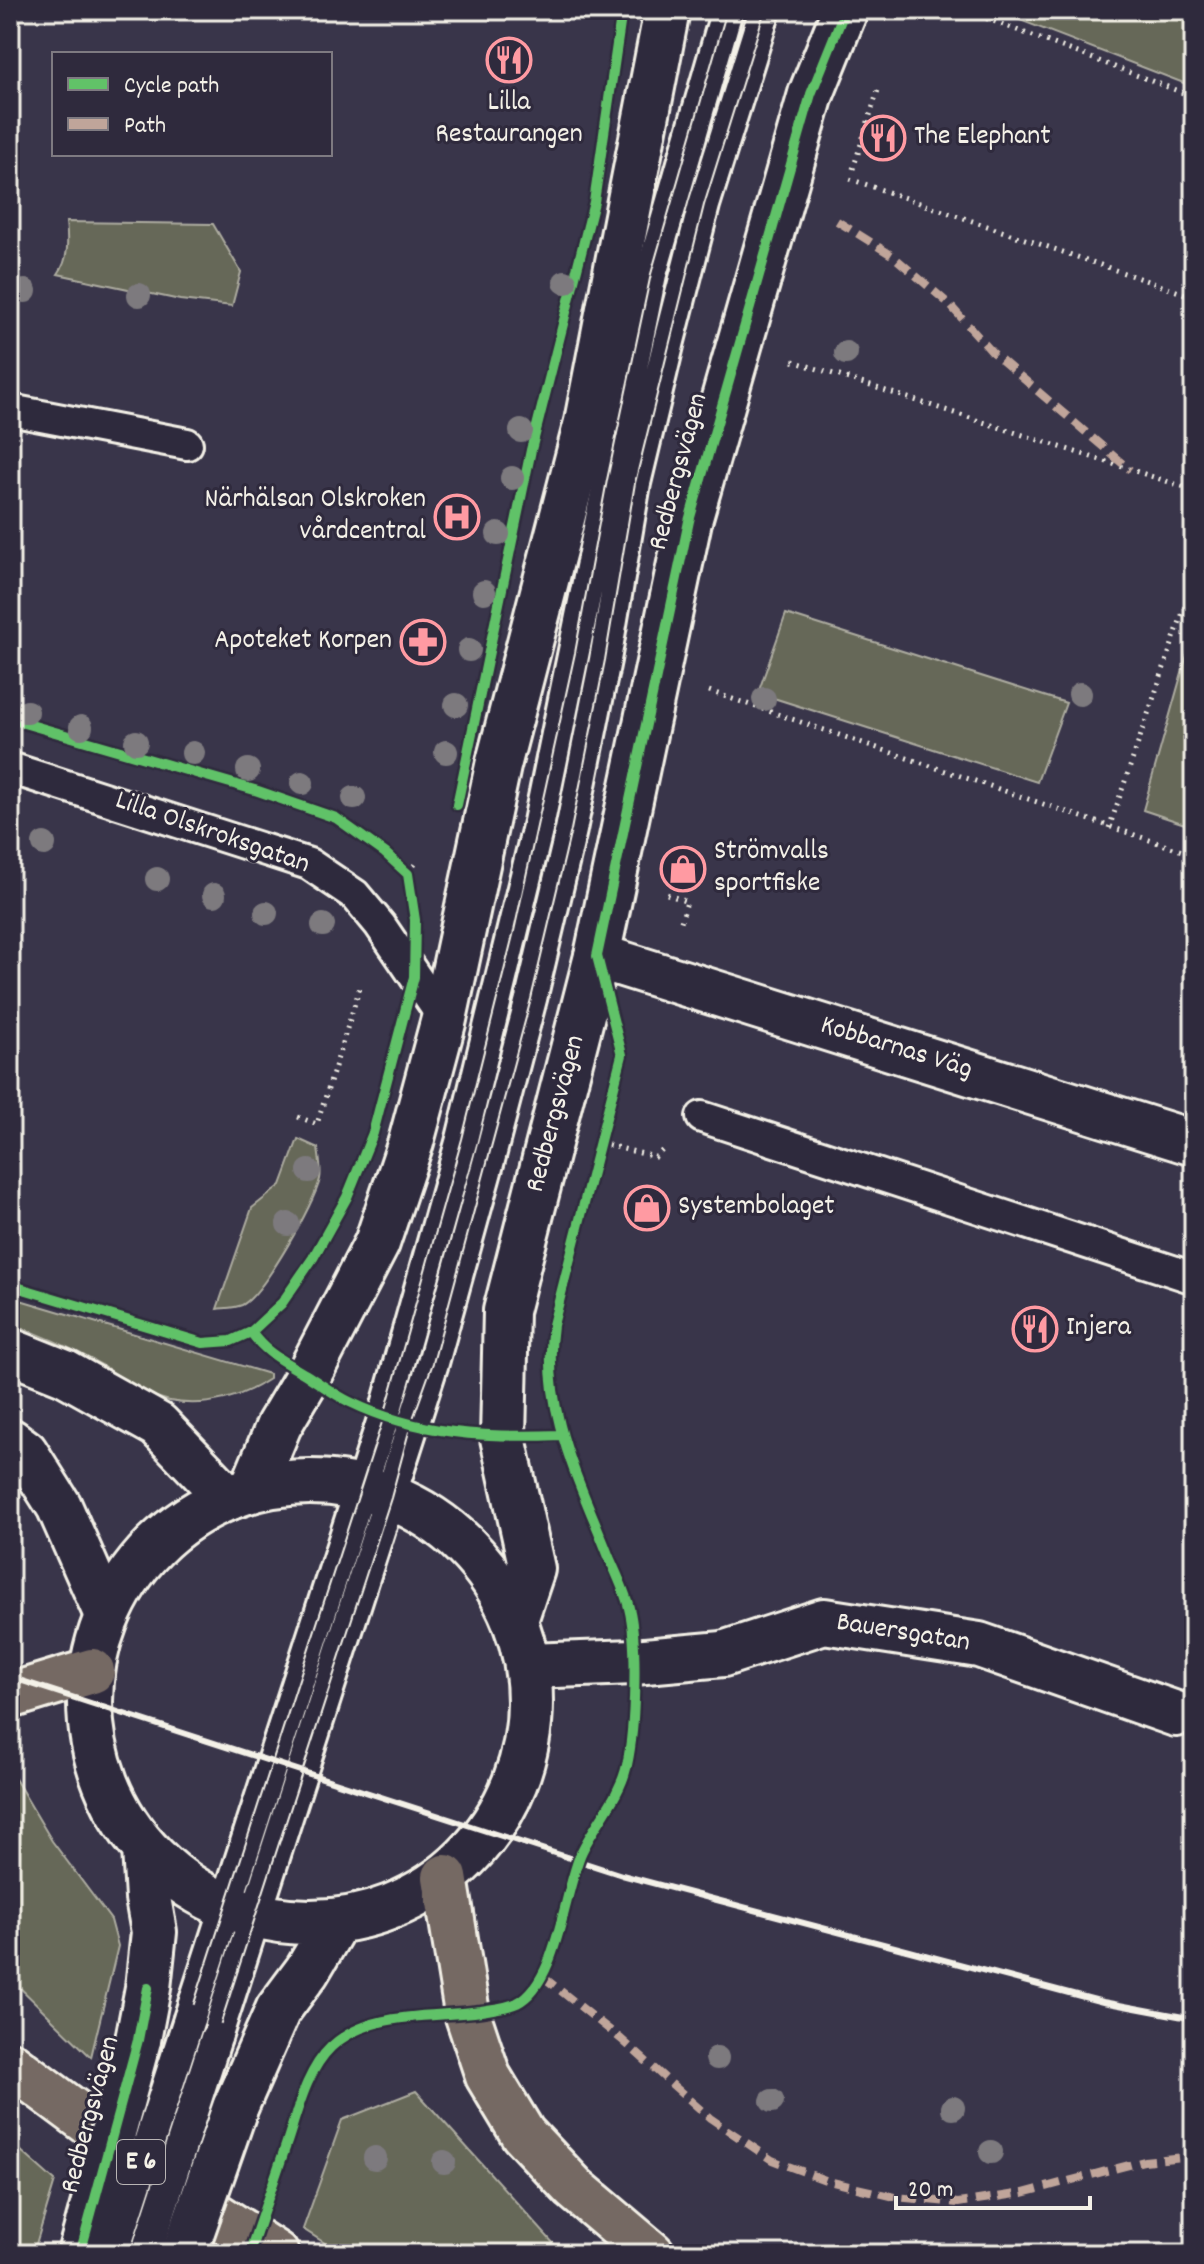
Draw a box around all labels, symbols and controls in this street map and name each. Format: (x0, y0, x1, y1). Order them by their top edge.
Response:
restaurant icon: Lilla Restaurangen (485, 36, 533, 84)
legend (52, 52, 332, 156)
text: Cycle path (124, 70, 219, 104)
place label: Lilla Restaurangen (435, 84, 583, 156)
text: Path (124, 110, 166, 144)
restaurant icon: The Elephant (859, 114, 907, 162)
place label: The Elephant (914, 118, 1051, 158)
street label: Redbergsvägen (640, 389, 720, 555)
place label: Närhälsan Olskroken vårdcentral (204, 481, 426, 553)
hospital icon: Närhälsan Olskroken vårdcentral (433, 493, 481, 541)
pharmacy icon: Apoteket Korpen (399, 618, 447, 666)
place label: Apoteket Korpen (214, 622, 392, 662)
street label: Lilla Olskroksgatan (109, 782, 315, 886)
place label: Strömvalls sportfiske (714, 833, 829, 905)
shop icon: Strömvalls sportfiske (659, 845, 707, 893)
street label: Kobbarnas Väg (815, 1007, 977, 1091)
street label: Redbergsvägen (517, 1031, 597, 1197)
shop icon: Systembolaget (623, 1184, 671, 1232)
place label: Systembolaget (678, 1188, 835, 1228)
restaurant icon: Injera (1011, 1305, 1059, 1353)
place label: Injera (1066, 1309, 1132, 1349)
street label: Bauersgatan (833, 1604, 973, 1664)
street label: Redbergsvägen (52, 2032, 132, 2198)
road number: E 6 (117, 2140, 165, 2184)
scale bar (896, 2160, 1090, 2210)
text: 20 m (908, 2174, 954, 2208)

